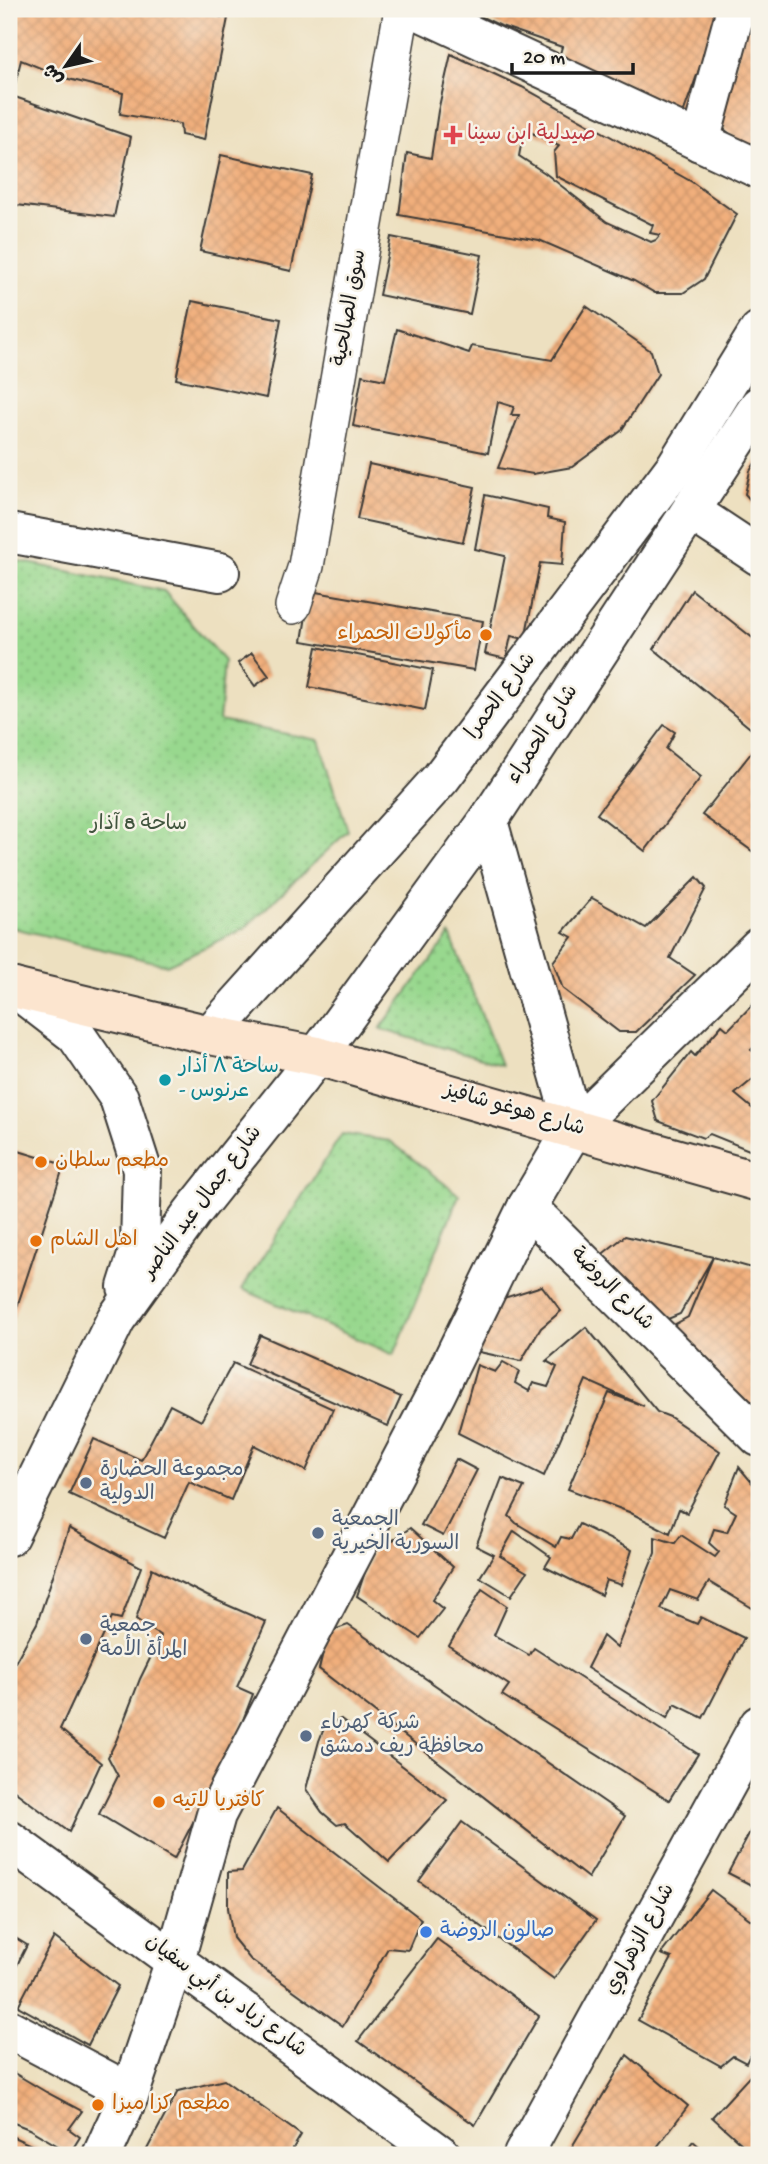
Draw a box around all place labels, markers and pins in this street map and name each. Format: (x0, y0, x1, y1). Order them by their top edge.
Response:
place label: صيدلية ابن سينا (467, 123, 596, 148)
marker: صيدلية ابن سينا (445, 127, 461, 143)
place label: مأكولات الحمراء (337, 620, 472, 648)
marker: مأكولات الحمراء (478, 627, 494, 643)
place label: ساحة ٨ أذار - عرنوس (177, 1053, 279, 1105)
marker: ساحة ٨ أذار - عرنوس (157, 1072, 173, 1088)
place label: مطعم سلطان (55, 1150, 169, 1175)
marker: مطعم سلطان (33, 1154, 49, 1170)
place label: اهل الشام (50, 1229, 138, 1254)
marker: اهل الشام (28, 1233, 44, 1249)
place label: مجموعة الحضارة الدولية (100, 1459, 244, 1508)
marker: مجموعة الحضارة الدولية (78, 1475, 94, 1491)
place label: الجمعية السورية الخيرية (332, 1509, 460, 1558)
marker: الجمعية السورية الخيرية (310, 1525, 326, 1541)
place label: جمعية المرأة الأمة (100, 1615, 187, 1664)
marker: جمعية المرأة الأمة (78, 1631, 94, 1647)
place label: شركة كهرباء محافظة ريف دمشق (320, 1712, 484, 1761)
marker: شركة كهرباء محافظة ريف دمشق (298, 1728, 314, 1744)
place label: كافتريا لاتيه (173, 1790, 265, 1815)
marker: كافتريا لاتيه (151, 1794, 167, 1810)
place label: صالون الروضة (440, 1920, 555, 1945)
marker: صالون الروضة (418, 1924, 434, 1940)
place label: مطعم كزا ميزا (112, 2093, 230, 2118)
marker: مطعم كزا ميزا (90, 2097, 106, 2113)

